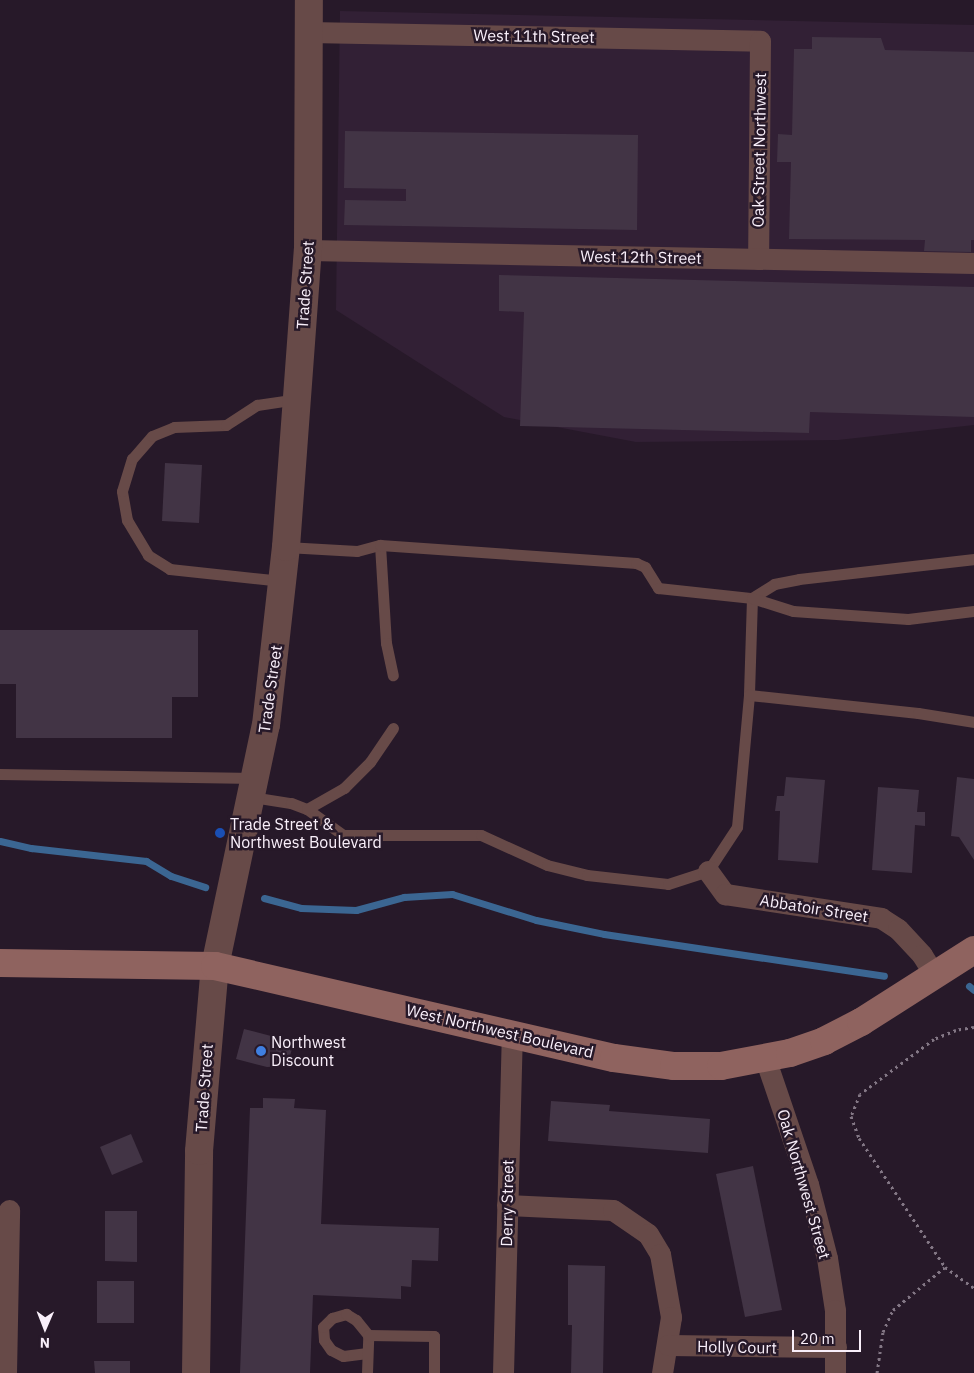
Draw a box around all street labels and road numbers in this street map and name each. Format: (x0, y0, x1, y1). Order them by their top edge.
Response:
street label: West 11th Street (473, 25, 595, 47)
street label: Oak Street Northwest (748, 72, 770, 228)
street label: Trade Street (292, 240, 318, 330)
street label: West 12th Street (580, 246, 702, 268)
street label: Trade Street (254, 644, 286, 734)
street label: Abbatoir Street (758, 890, 870, 926)
street label: West Northwest Boulevard (404, 1000, 596, 1062)
street label: Trade Street (191, 1043, 217, 1133)
street label: Oak Northwest Street (773, 1107, 835, 1261)
street label: Derry Street (497, 1159, 517, 1247)
street label: Holly Court (697, 1337, 777, 1357)

